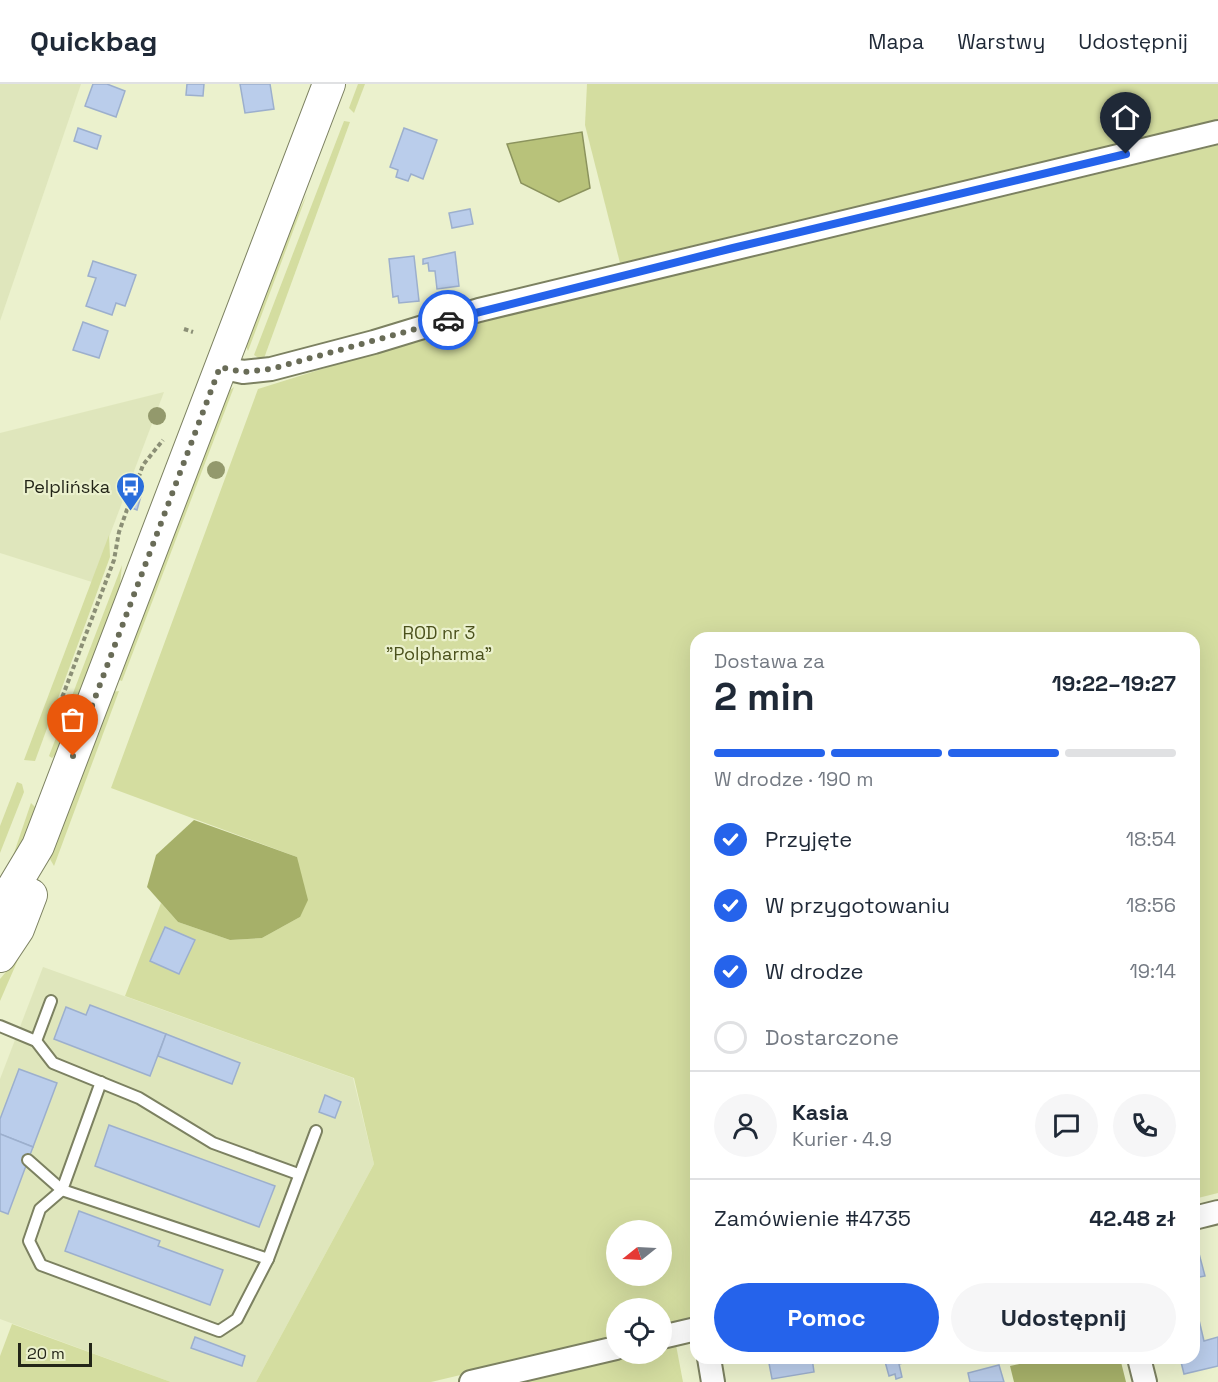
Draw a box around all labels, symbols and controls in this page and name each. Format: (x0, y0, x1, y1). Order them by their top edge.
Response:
text: Quickbag (30, 23, 157, 59)
text: Mapa (868, 28, 924, 55)
text: Warstwy (957, 28, 1045, 55)
text: Udostępnij (1078, 28, 1188, 55)
pin (1100, 92, 1151, 154)
icon: home (1109, 101, 1142, 134)
courier (418, 290, 478, 350)
icon: car (432, 304, 465, 337)
bus stop icon: Pelplińska (115, 470, 147, 512)
place label: Pelplińska (24, 475, 110, 498)
park label: ROD nr 3 "Polpharma" (386, 621, 492, 665)
text: Dostawa za (714, 648, 825, 674)
text: 19:22–19:27 (1052, 669, 1176, 697)
text: 2 min (714, 672, 815, 721)
pin (47, 694, 98, 756)
icon: bag (56, 703, 89, 736)
text: W drodze · 190 m (714, 766, 873, 792)
icon: check (714, 823, 747, 856)
text: Przyjęte (765, 825, 852, 853)
text: 18:54 (1126, 826, 1176, 852)
icon: check (714, 889, 747, 922)
text: W przygotowaniu (765, 891, 950, 919)
text: 18:56 (1126, 892, 1176, 918)
icon: check (714, 955, 747, 988)
text: W drodze (765, 957, 864, 985)
text: 19:14 (1129, 958, 1176, 984)
text: Dostarczone (765, 1023, 899, 1051)
button: person (714, 1094, 777, 1157)
button: chat (1035, 1094, 1098, 1157)
button: phone (1113, 1094, 1176, 1157)
text: Kasia (792, 1098, 849, 1126)
text: Kurier · 4.9 (792, 1126, 892, 1152)
text: Zamówienie #4735 (714, 1204, 911, 1232)
text: 42.48 zł (1089, 1204, 1176, 1232)
north arrow (606, 1220, 672, 1286)
map controls (606, 1220, 672, 1364)
button: Pomoc (714, 1283, 939, 1352)
button: Udostępnij (951, 1283, 1176, 1352)
button: locate (606, 1298, 672, 1364)
scale bar (18, 1340, 92, 1368)
text: 20 m (27, 1343, 65, 1364)

